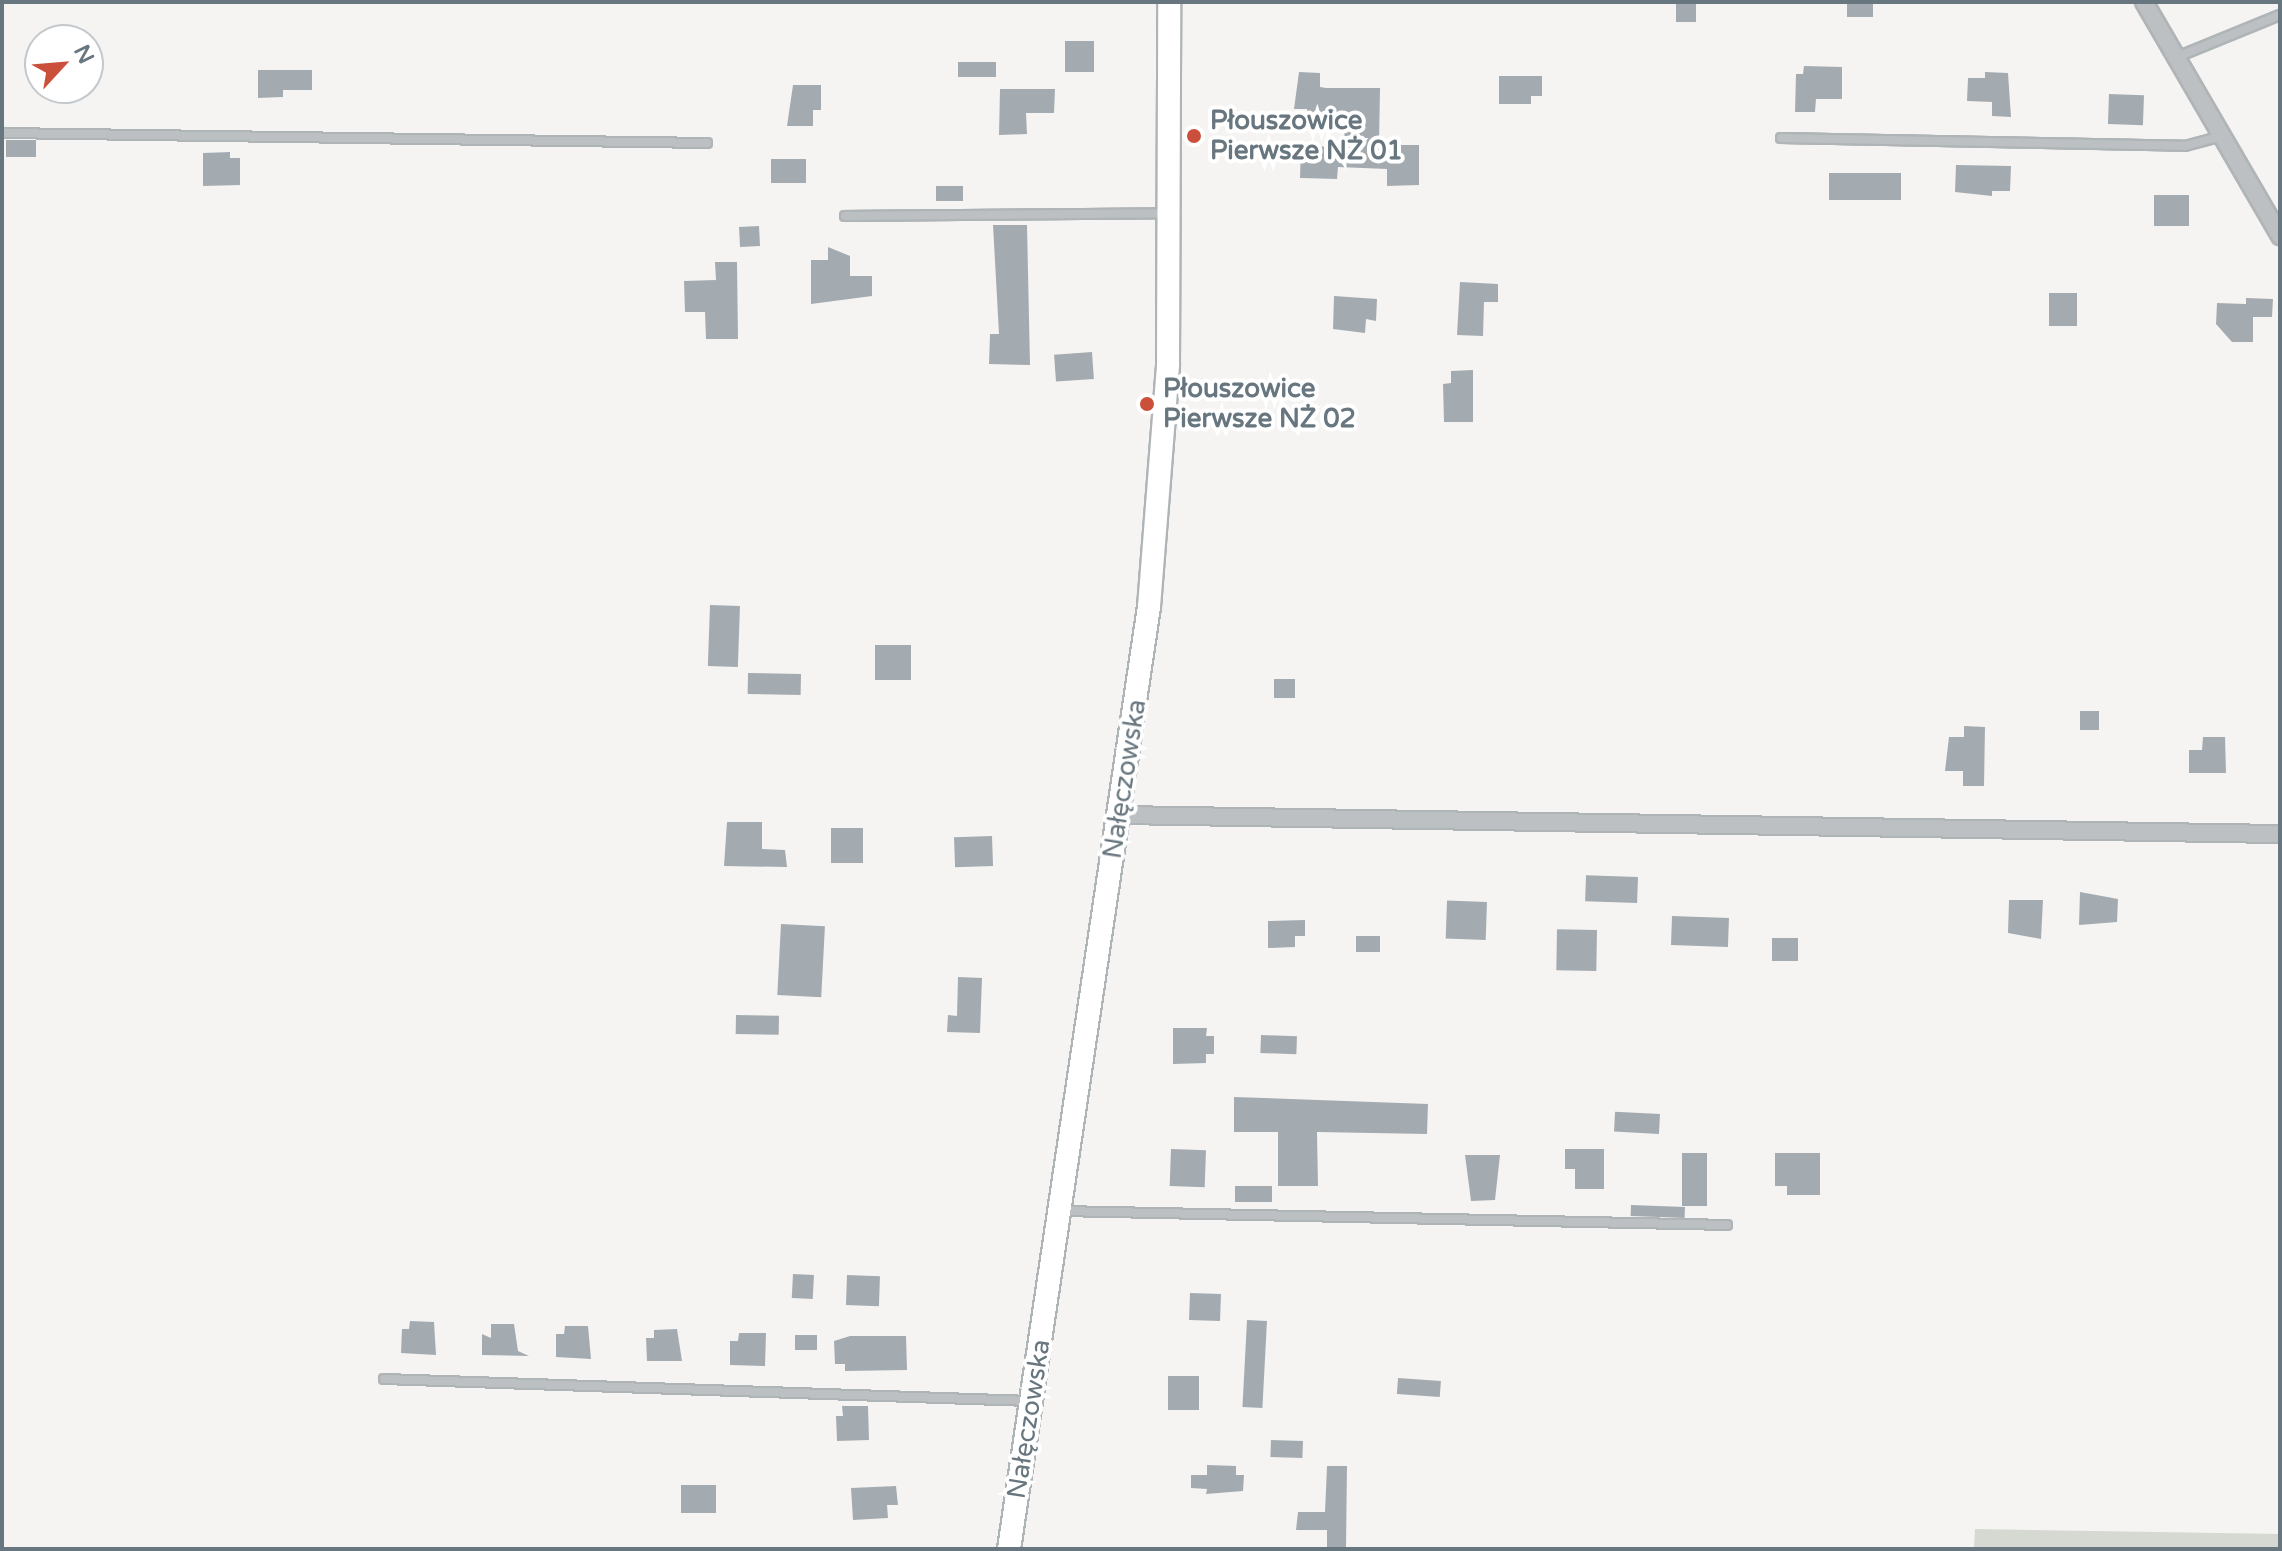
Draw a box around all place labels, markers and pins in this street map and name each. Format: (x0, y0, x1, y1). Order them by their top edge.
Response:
place label: Płouszowice Pierwsze NŻ 01 (1210, 105, 1403, 166)
marker: Płouszowice Pierwsze NŻ 01 (1185, 127, 1203, 145)
place label: Płouszowice Pierwsze NŻ 02 (1163, 373, 1356, 434)
marker: Płouszowice Pierwsze NŻ 02 (1138, 395, 1156, 413)

